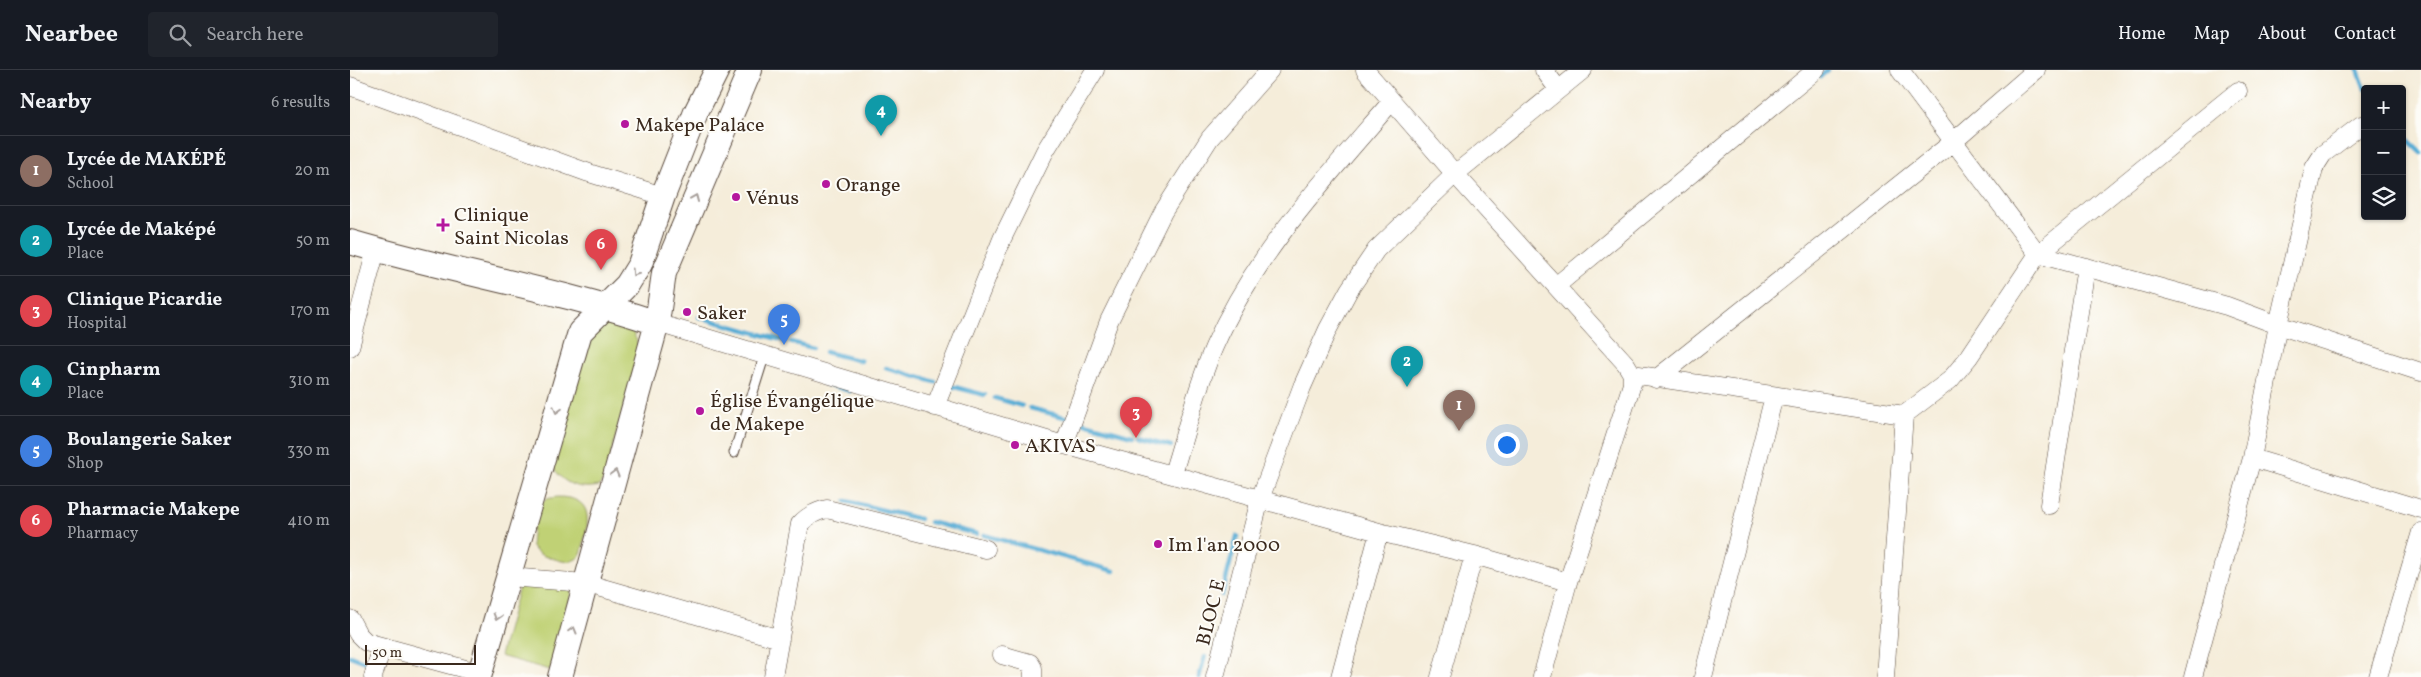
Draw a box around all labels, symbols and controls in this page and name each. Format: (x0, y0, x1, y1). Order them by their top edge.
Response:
search box (148, 12, 498, 57)
text: Nearbee (25, 18, 118, 52)
icon: search (166, 21, 194, 49)
text: Search here (206, 22, 303, 48)
text: Home (2118, 22, 2166, 47)
text: Map (2194, 22, 2230, 47)
text: About (2258, 22, 2306, 47)
text: Contact (2334, 22, 2396, 47)
map controls (2361, 85, 2406, 220)
button: + (2361, 85, 2406, 130)
text: Nearby (20, 88, 91, 117)
text: 6 results (271, 92, 330, 114)
pin: 4 (865, 95, 897, 136)
place label: Makepe Palace (635, 112, 765, 140)
marker: Makepe Palace (619, 118, 631, 130)
button: − (2361, 130, 2406, 175)
text: Lycée de MAKÉPÉ (67, 147, 226, 173)
text: 1 (33, 160, 39, 182)
text: 20 m (295, 160, 330, 182)
place label: Orange (836, 172, 901, 200)
text: School (67, 173, 114, 195)
button: layers (2361, 175, 2406, 220)
marker: Orange (820, 178, 832, 190)
place label: Vénus (746, 185, 799, 213)
marker: Vénus (730, 191, 742, 203)
one-way arrow (688, 194, 699, 203)
place label: Clinique Saint Nicolas (454, 202, 569, 253)
text: Lycée de Maképé (67, 217, 216, 243)
marker: Clinique Saint Nicolas (436, 218, 450, 232)
pin: 6 (585, 229, 617, 270)
text: 2 (32, 230, 40, 252)
text: 50 m (296, 230, 330, 252)
text: Place (67, 243, 104, 265)
one-way arrow (632, 267, 641, 276)
text: Clinique Picardie (67, 287, 222, 313)
text: 3 (32, 300, 40, 322)
text: 170 m (290, 300, 330, 322)
place label: Saker (697, 300, 746, 328)
pin: 5 (768, 304, 800, 345)
marker: Saker (681, 306, 693, 318)
text: Hospital (67, 313, 127, 335)
pin: 2 (1391, 346, 1423, 387)
text: Cinpharm (67, 357, 161, 383)
text: 4 (31, 370, 41, 392)
text: 310 m (289, 370, 330, 392)
text: Place (67, 383, 104, 405)
place label: Église Évangélique de Makepe (710, 388, 874, 439)
pin: 1 (1443, 390, 1475, 431)
pin: 3 (1120, 397, 1152, 438)
marker: Église Évangélique de Makepe (694, 405, 706, 417)
one-way arrow (553, 406, 563, 414)
text: Boulangerie Saker (67, 427, 232, 453)
your location (1494, 432, 1520, 458)
place label: AKIVAS (1025, 433, 1096, 461)
marker: AKIVAS (1009, 439, 1021, 451)
text: 5 (32, 440, 40, 462)
text: 330 m (287, 440, 330, 462)
text: Shop (67, 453, 103, 475)
one-way arrow (609, 469, 620, 477)
text: Pharmacie Makepe (67, 497, 240, 523)
text: 6 (32, 510, 40, 532)
text: 410 m (287, 510, 330, 532)
text: Pharmacy (67, 523, 138, 545)
place label: Im l'an 2000 (1168, 532, 1280, 560)
marker: Im l'an 2000 (1152, 538, 1164, 550)
street label: BLOC E (1190, 576, 1234, 649)
one-way arrow (493, 612, 503, 620)
one-way arrow (567, 626, 577, 634)
scale bar (365, 642, 476, 665)
text: 50 m (372, 644, 402, 663)

